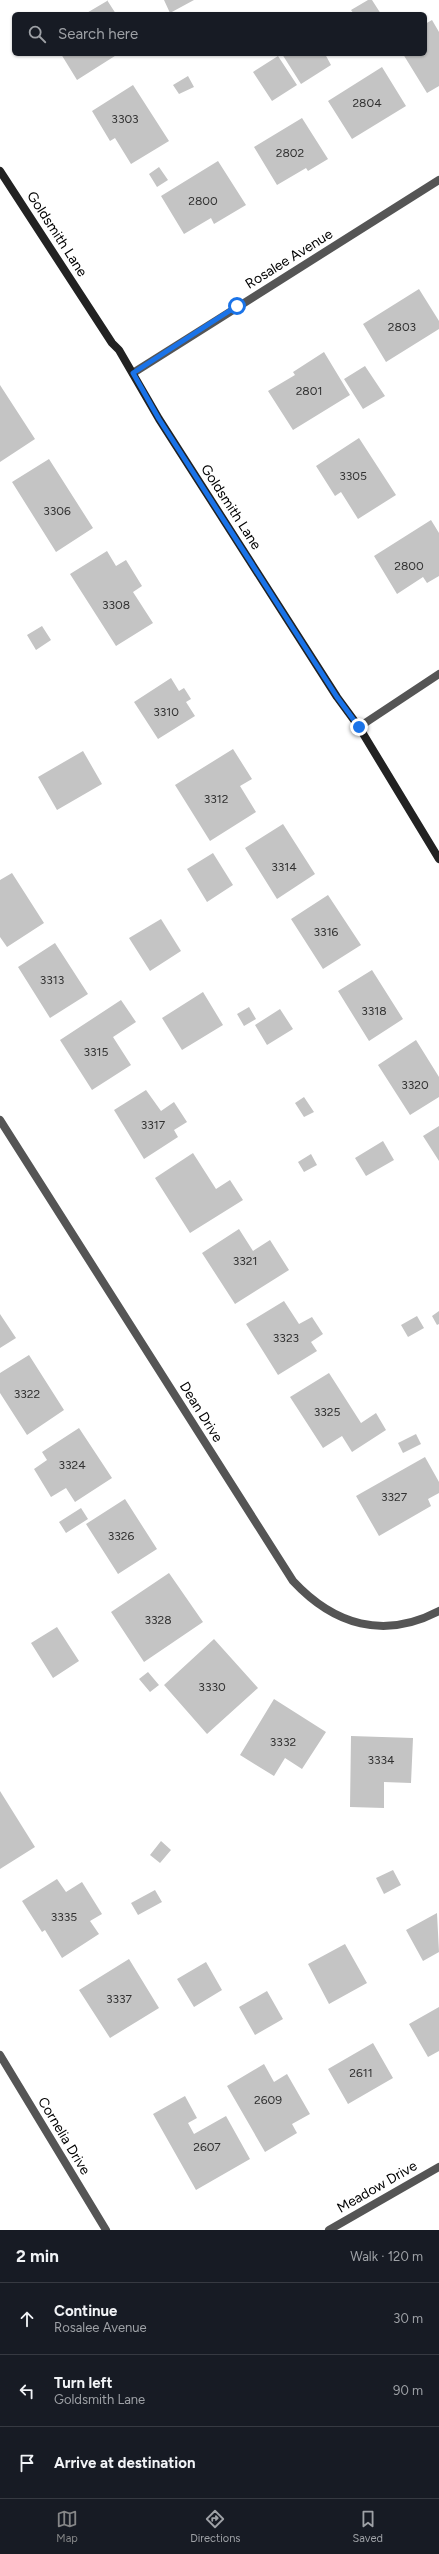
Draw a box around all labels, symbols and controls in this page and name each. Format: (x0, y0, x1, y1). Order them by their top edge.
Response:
search box (12, 12, 427, 56)
icon: search (26, 23, 48, 45)
text: Search here (58, 25, 138, 43)
house number: 2804 (352, 96, 382, 110)
house number: 3303 (111, 112, 139, 126)
house number: 2802 (276, 146, 304, 160)
street label: Goldsmith Lane (23, 188, 91, 280)
house number: 2800 (188, 194, 218, 208)
street label: Rosalee Avenue (242, 225, 336, 293)
route start (228, 297, 246, 315)
house number: 2803 (388, 320, 416, 334)
house number: 2801 (296, 384, 322, 398)
street label: Goldsmith Lane (197, 461, 265, 553)
house number: 3305 (339, 469, 367, 483)
house number: 3306 (43, 504, 71, 518)
house number: 2800 (394, 559, 424, 573)
house number: 3308 (102, 598, 130, 612)
house number: 3310 (153, 705, 179, 719)
route end (350, 718, 368, 736)
house number: 3312 (204, 792, 228, 806)
house number: 3314 (271, 860, 297, 874)
house number: 3316 (314, 925, 339, 939)
house number: 3313 (40, 973, 64, 987)
house number: 3318 (361, 1004, 387, 1018)
house number: 3315 (84, 1045, 109, 1059)
house number: 3320 (401, 1078, 429, 1092)
house number: 3317 (141, 1118, 166, 1132)
house number: 3321 (233, 1254, 257, 1268)
house number: 3323 (273, 1331, 299, 1345)
street label: Dean Drive (176, 1379, 226, 1446)
house number: 3322 (14, 1387, 40, 1401)
house number: 3325 (314, 1405, 340, 1419)
house number: 3324 (58, 1458, 86, 1472)
house number: 3327 (381, 1490, 408, 1504)
house number: 3326 (108, 1529, 134, 1543)
house number: 3328 (144, 1613, 172, 1627)
house number: 3330 (198, 1680, 226, 1694)
house number: 3332 (270, 1735, 296, 1749)
house number: 3334 (367, 1753, 395, 1767)
house number: 3335 (51, 1910, 77, 1924)
house number: 3337 (106, 1992, 133, 2006)
house number: 2611 (349, 2066, 373, 2080)
house number: 2609 (254, 2093, 282, 2107)
street label: Cornelia Drive (34, 2094, 94, 2178)
house number: 2607 (193, 2140, 221, 2154)
street label: Meadow Drive (334, 2157, 420, 2217)
text: 2 min (16, 2246, 59, 2266)
text: Walk · 120 m (350, 2249, 423, 2264)
text: Continue (54, 2302, 117, 2320)
icon: ahead (16, 2308, 38, 2330)
text: 30 m (393, 2311, 423, 2326)
text: Rosalee Avenue (54, 2320, 147, 2335)
text: Turn left (54, 2374, 112, 2392)
icon: left (16, 2380, 38, 2402)
text: 90 m (393, 2383, 423, 2398)
text: Goldsmith Lane (54, 2392, 145, 2407)
icon: arrive (16, 2452, 38, 2474)
text: Arrive at destination (54, 2454, 195, 2472)
tab: Map (56, 2508, 78, 2545)
tab: Directions (190, 2508, 240, 2545)
tab: Saved (353, 2508, 383, 2545)

